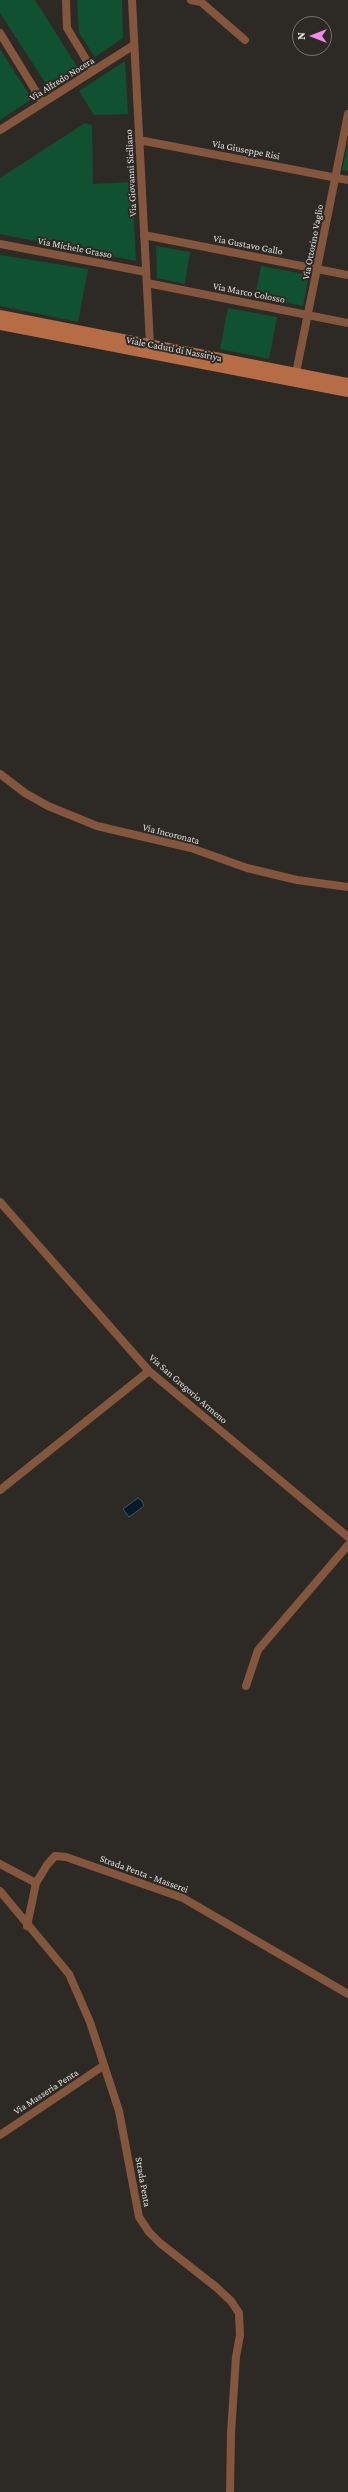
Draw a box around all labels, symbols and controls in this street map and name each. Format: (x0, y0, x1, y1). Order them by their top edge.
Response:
north arrow (292, 16, 332, 56)
text: N (295, 32, 307, 40)
street label: Via Alfredo Nocera (28, 54, 96, 104)
street label: Via Giovanni Siciliano (123, 129, 139, 217)
street label: Via Giuseppe Risi (211, 138, 281, 162)
street label: Via Ottorino Vaglio (300, 203, 326, 281)
street label: Via Gustavo Gallo (212, 232, 284, 258)
street label: Via Michele Grasso (37, 235, 113, 261)
street label: Via Marco Colosso (212, 280, 286, 306)
street label: Viale Caduti di Nassiriya (125, 334, 223, 364)
street label: Via Incoronata (141, 821, 201, 847)
street label: Via San Gregorio Armeno (146, 1352, 230, 1426)
street label: Strada Penta - Masserei (98, 1852, 190, 1896)
street label: Via Masseria Penta (11, 2067, 81, 2117)
street label: Strada Penta (133, 2156, 153, 2208)

